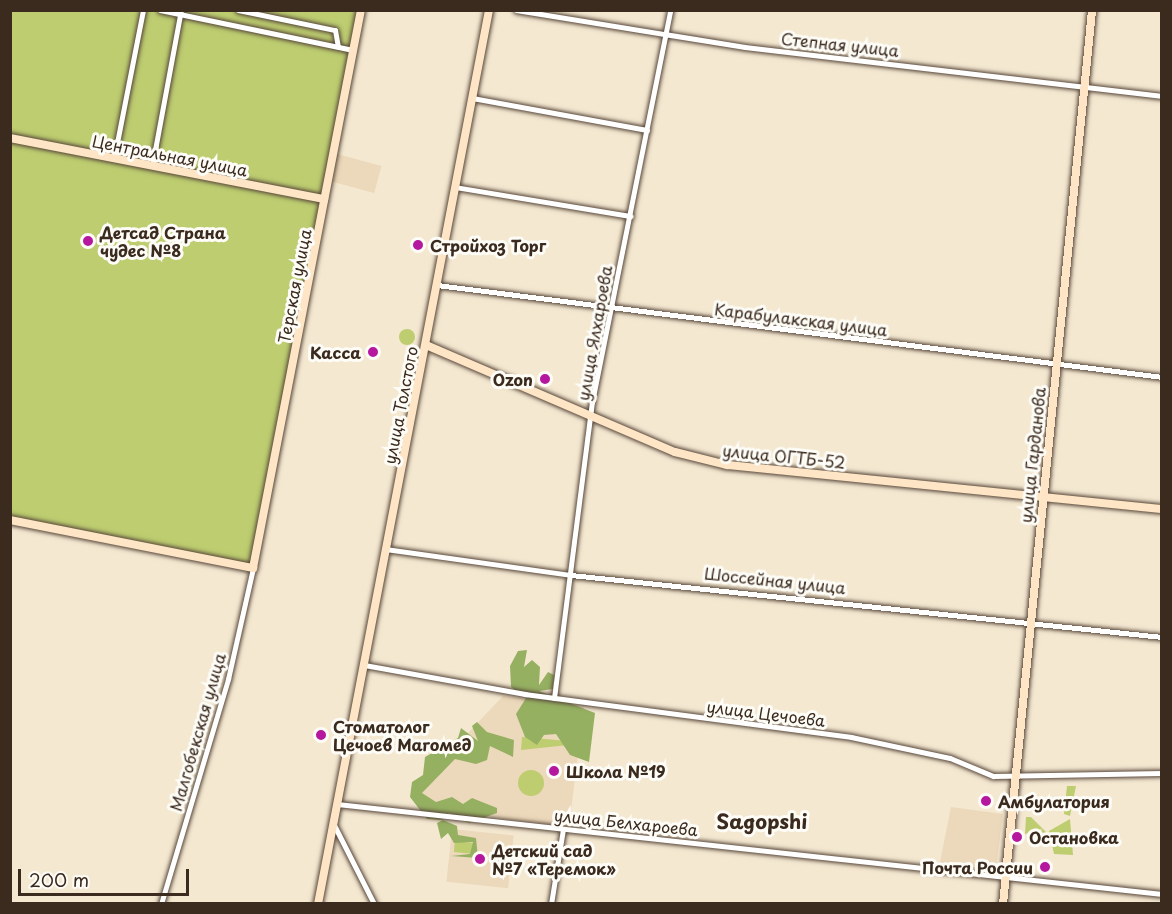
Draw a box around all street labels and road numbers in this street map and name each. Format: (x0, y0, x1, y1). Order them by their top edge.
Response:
street label: Степная улица (780, 28, 900, 60)
street label: Центральная улица (91, 131, 249, 179)
street label: Терская улица (273, 227, 315, 345)
street label: улица Ялхароева (573, 264, 615, 402)
street label: Карабулакская улица (713, 299, 889, 339)
street label: улица Толстого (379, 344, 421, 466)
street label: улица Гарданова (1015, 386, 1049, 524)
street label: улица ОГТБ-52 (721, 440, 847, 472)
street label: Шоссейная улица (703, 563, 847, 597)
street label: Малгобекская улица (165, 650, 229, 814)
street label: улица Цечоева (705, 696, 827, 730)
street label: улица Белхароева (553, 805, 699, 839)

